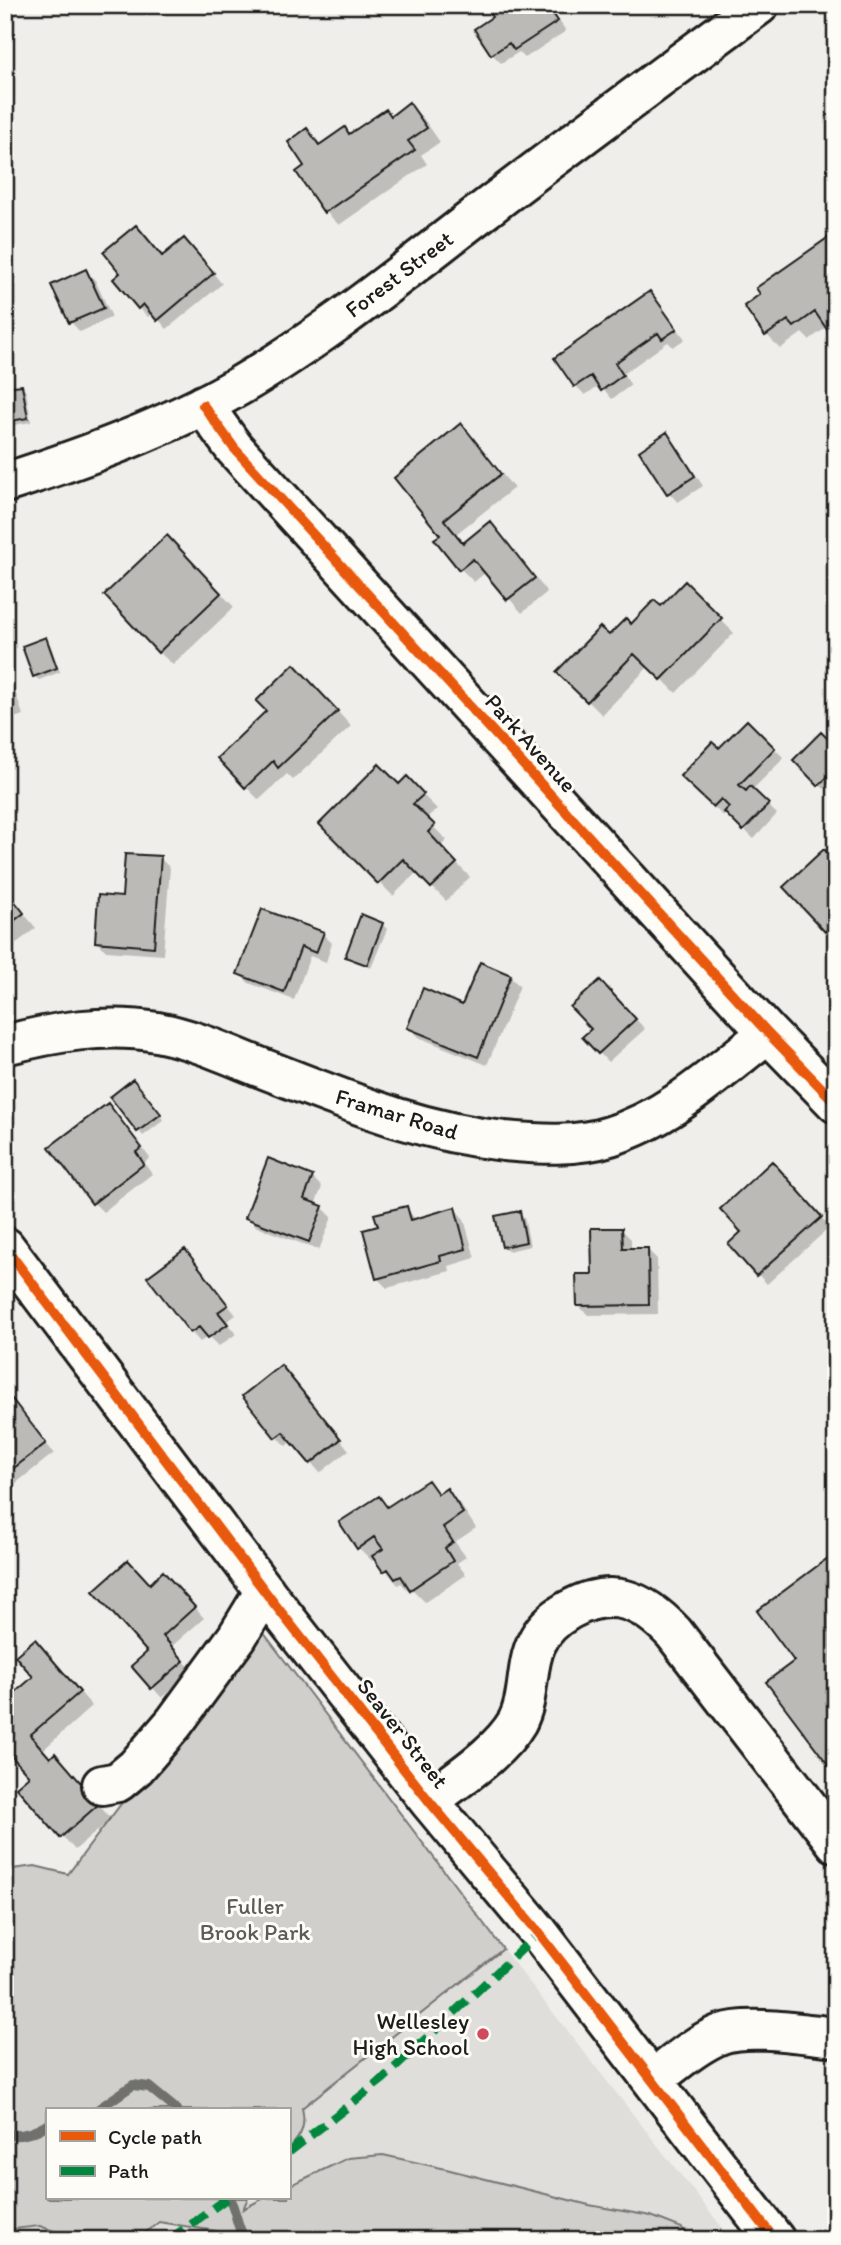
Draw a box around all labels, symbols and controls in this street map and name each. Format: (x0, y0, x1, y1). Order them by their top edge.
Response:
street label: Forest Street (340, 224, 459, 324)
street label: Park Avenue (479, 688, 583, 798)
street label: Framar Road (332, 1082, 462, 1146)
street label: Seaver Street (351, 1672, 455, 1794)
park label: Fuller Brook Park (200, 1892, 310, 1946)
place label: Wellesley High School (352, 2007, 469, 2061)
marker: Wellesley High School (475, 2026, 491, 2042)
legend (46, 2108, 290, 2200)
text: Cycle path (108, 2124, 202, 2149)
text: Path (108, 2158, 149, 2183)

